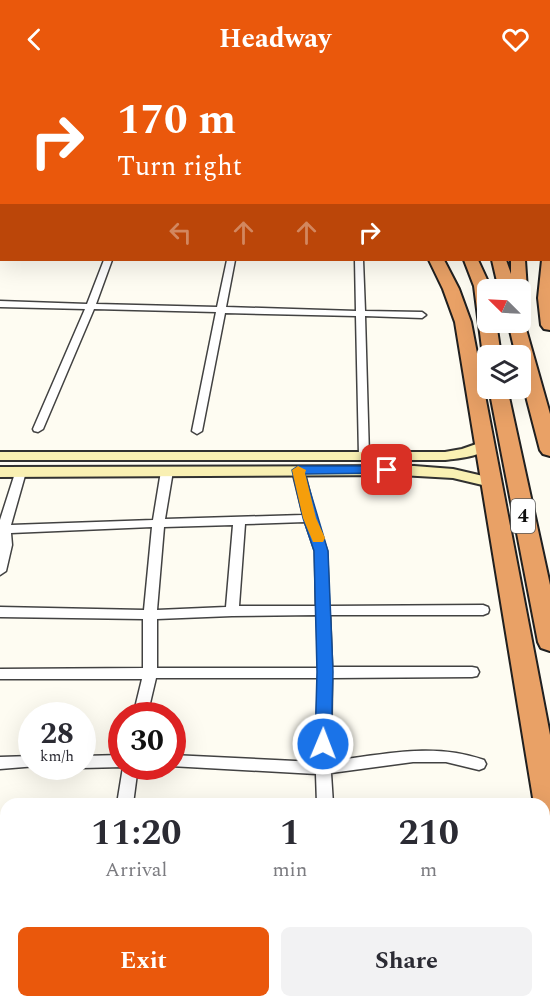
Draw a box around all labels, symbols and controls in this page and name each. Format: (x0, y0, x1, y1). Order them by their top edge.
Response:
text: Headway (219, 18, 331, 60)
icon: back (18, 23, 51, 56)
icon: heart (499, 23, 532, 56)
text: 170 m (117, 89, 236, 152)
icon: right (18, 102, 96, 180)
text: Turn right (117, 146, 242, 188)
icon: left (164, 216, 197, 249)
icon: ahead (227, 216, 260, 249)
icon: ahead (290, 216, 323, 249)
icon: right (353, 216, 386, 249)
north arrow (477, 279, 531, 333)
map controls (477, 279, 531, 399)
button: layers (477, 345, 531, 399)
pin (361, 444, 412, 495)
icon: arrive (370, 453, 403, 486)
road number: 4 (511, 499, 535, 533)
speed limit sign: 30 (108, 702, 186, 780)
text: 28 (40, 711, 74, 757)
position arrow (291, 712, 355, 776)
text: km/h (40, 745, 74, 768)
text: 11:20 (91, 806, 181, 861)
text: 1 (280, 806, 300, 861)
text: 210 (398, 806, 459, 861)
text: Arrival (105, 855, 167, 885)
text: min (272, 855, 307, 885)
text: m (420, 855, 437, 885)
button: Exit (18, 927, 269, 996)
button: Share (281, 927, 532, 996)

